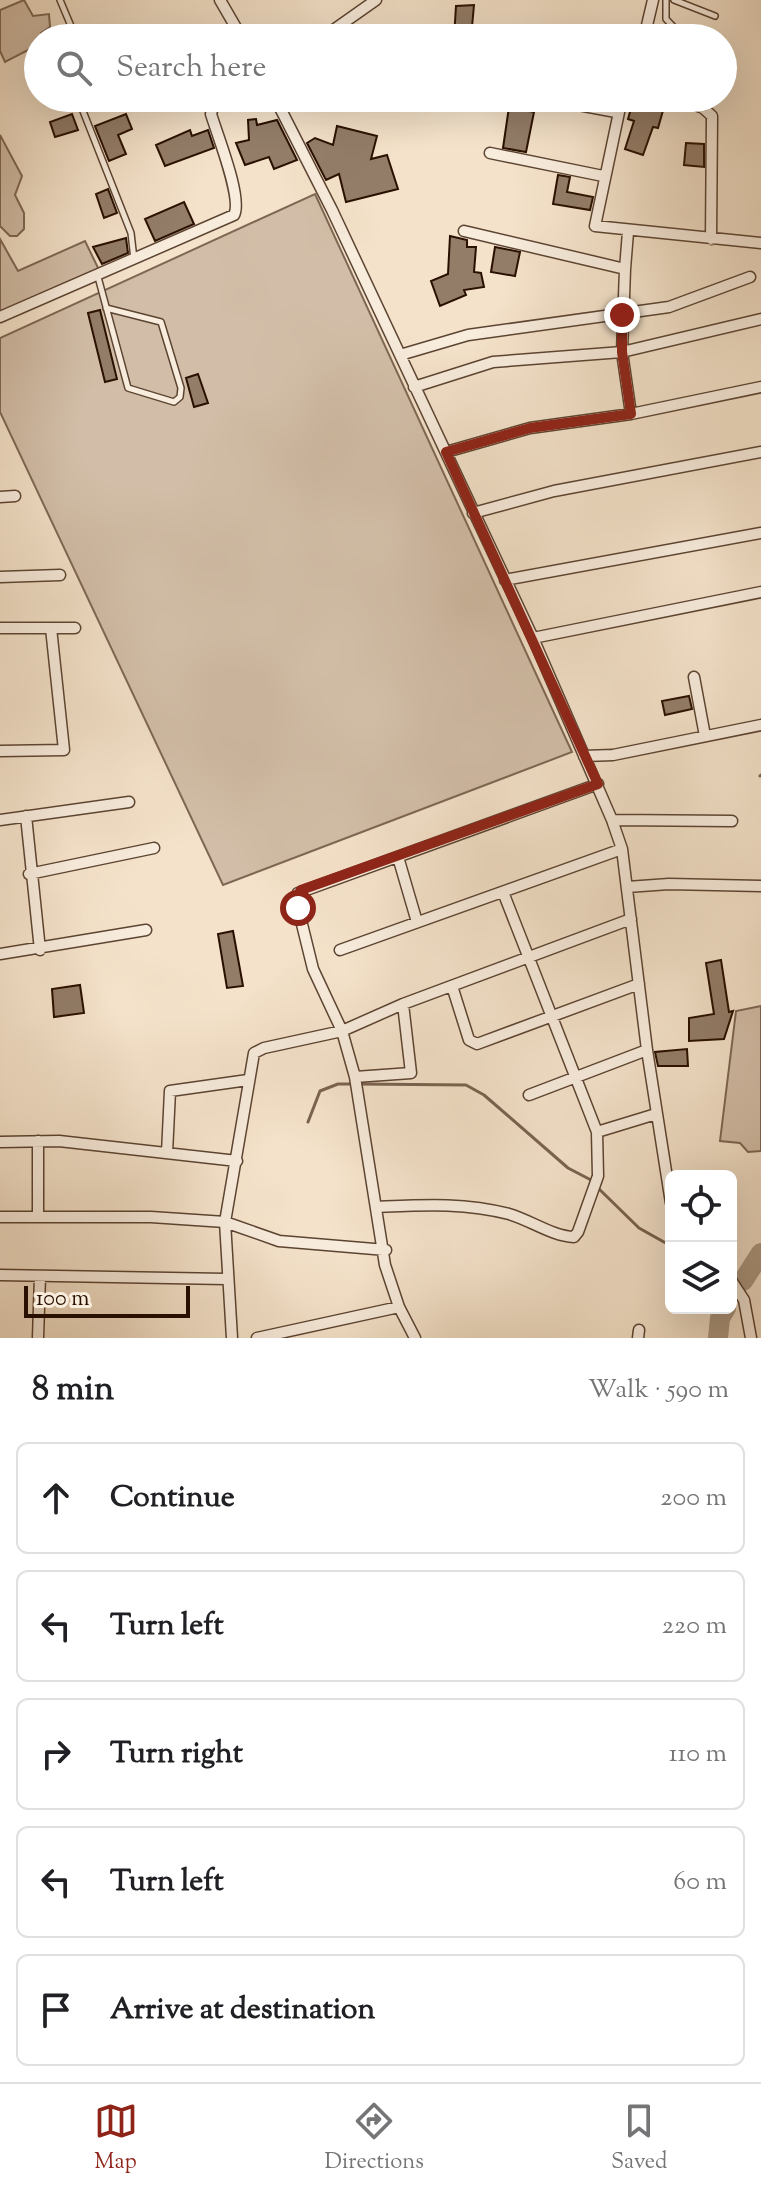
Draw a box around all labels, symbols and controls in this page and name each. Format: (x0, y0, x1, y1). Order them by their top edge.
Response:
search box (24, 24, 737, 112)
icon: search (52, 46, 96, 90)
text: Search here (116, 47, 266, 90)
route end (604, 297, 640, 333)
route start (280, 890, 316, 926)
map controls (665, 1170, 737, 1314)
button: locate (665, 1170, 737, 1242)
button: layers (665, 1242, 737, 1314)
scale bar (24, 1282, 190, 1318)
text: 100 m (36, 1284, 89, 1316)
text: 8 min (32, 1366, 114, 1415)
text: Walk · 590 m (588, 1372, 729, 1409)
icon: ahead (34, 1476, 78, 1520)
text: Continue (110, 1477, 235, 1520)
text: 200 m (660, 1480, 727, 1517)
icon: left (34, 1604, 78, 1648)
text: Turn left (110, 1605, 224, 1648)
text: 220 m (662, 1608, 727, 1645)
icon: right (34, 1732, 78, 1776)
text: Turn right (110, 1733, 243, 1776)
text: 110 m (669, 1736, 727, 1773)
icon: left (34, 1860, 78, 1904)
text: Turn left (110, 1861, 224, 1904)
text: 60 m (673, 1864, 727, 1901)
icon: arrive (34, 1988, 78, 2032)
text: Arrive at destination (110, 1989, 375, 2032)
tab: Map (94, 2099, 138, 2179)
tab: Directions (325, 2099, 424, 2179)
tab: Saved (611, 2099, 667, 2179)

